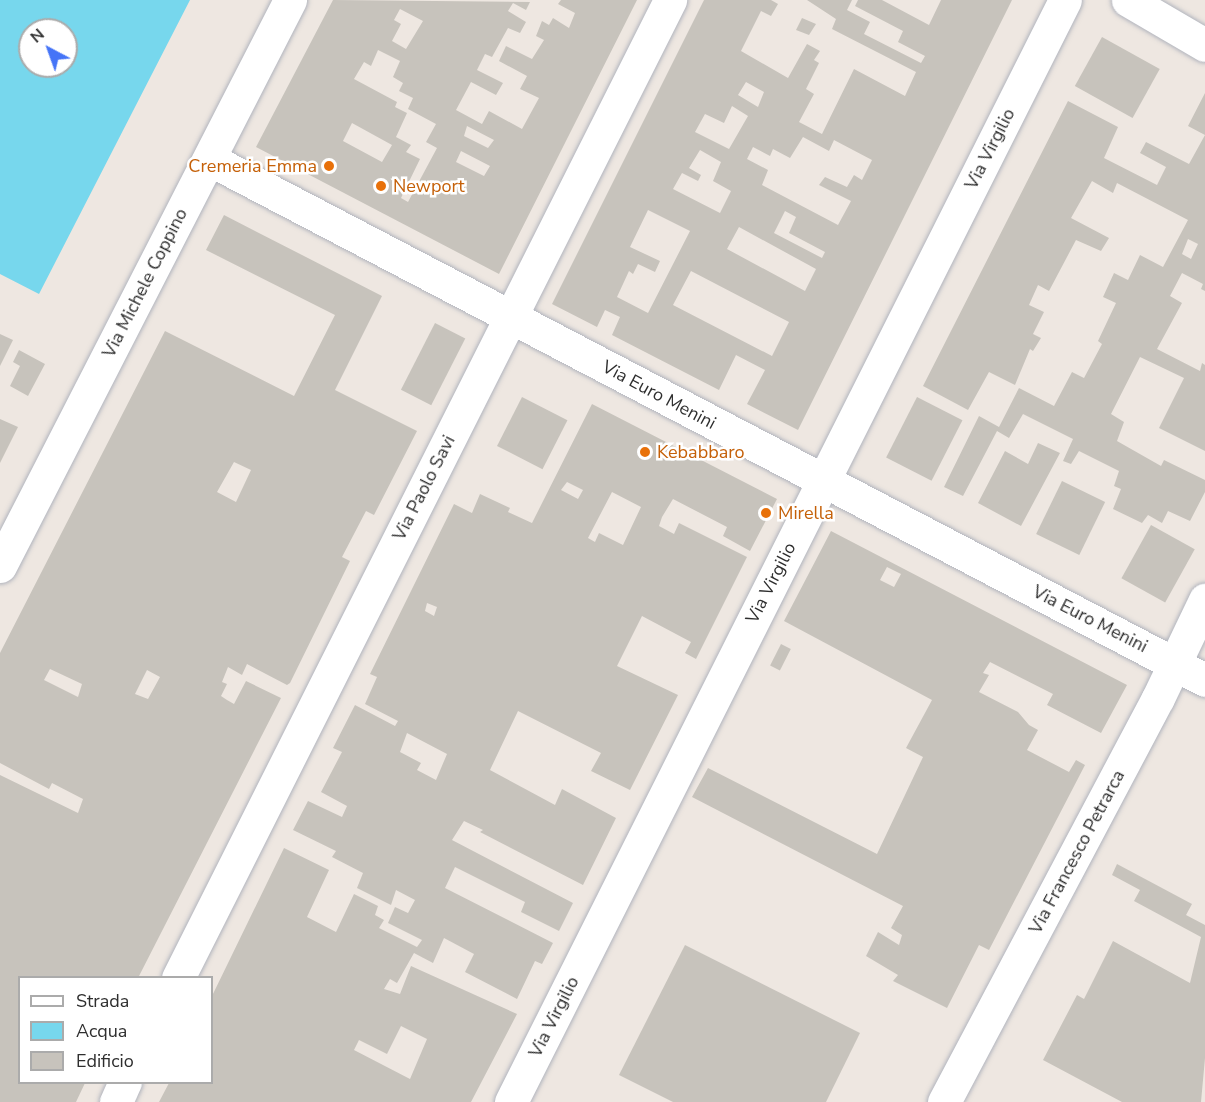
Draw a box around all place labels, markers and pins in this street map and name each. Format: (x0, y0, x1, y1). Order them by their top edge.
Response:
place label: Cremeria Emma (188, 155, 317, 177)
marker: Cremeria Emma (322, 159, 336, 173)
place label: Newport (393, 175, 465, 197)
marker: Newport (374, 179, 388, 193)
place label: Kebabbaro (657, 441, 745, 463)
marker: Kebabbaro (638, 445, 652, 459)
place label: Mirella (778, 502, 834, 524)
marker: Mirella (759, 506, 773, 520)

